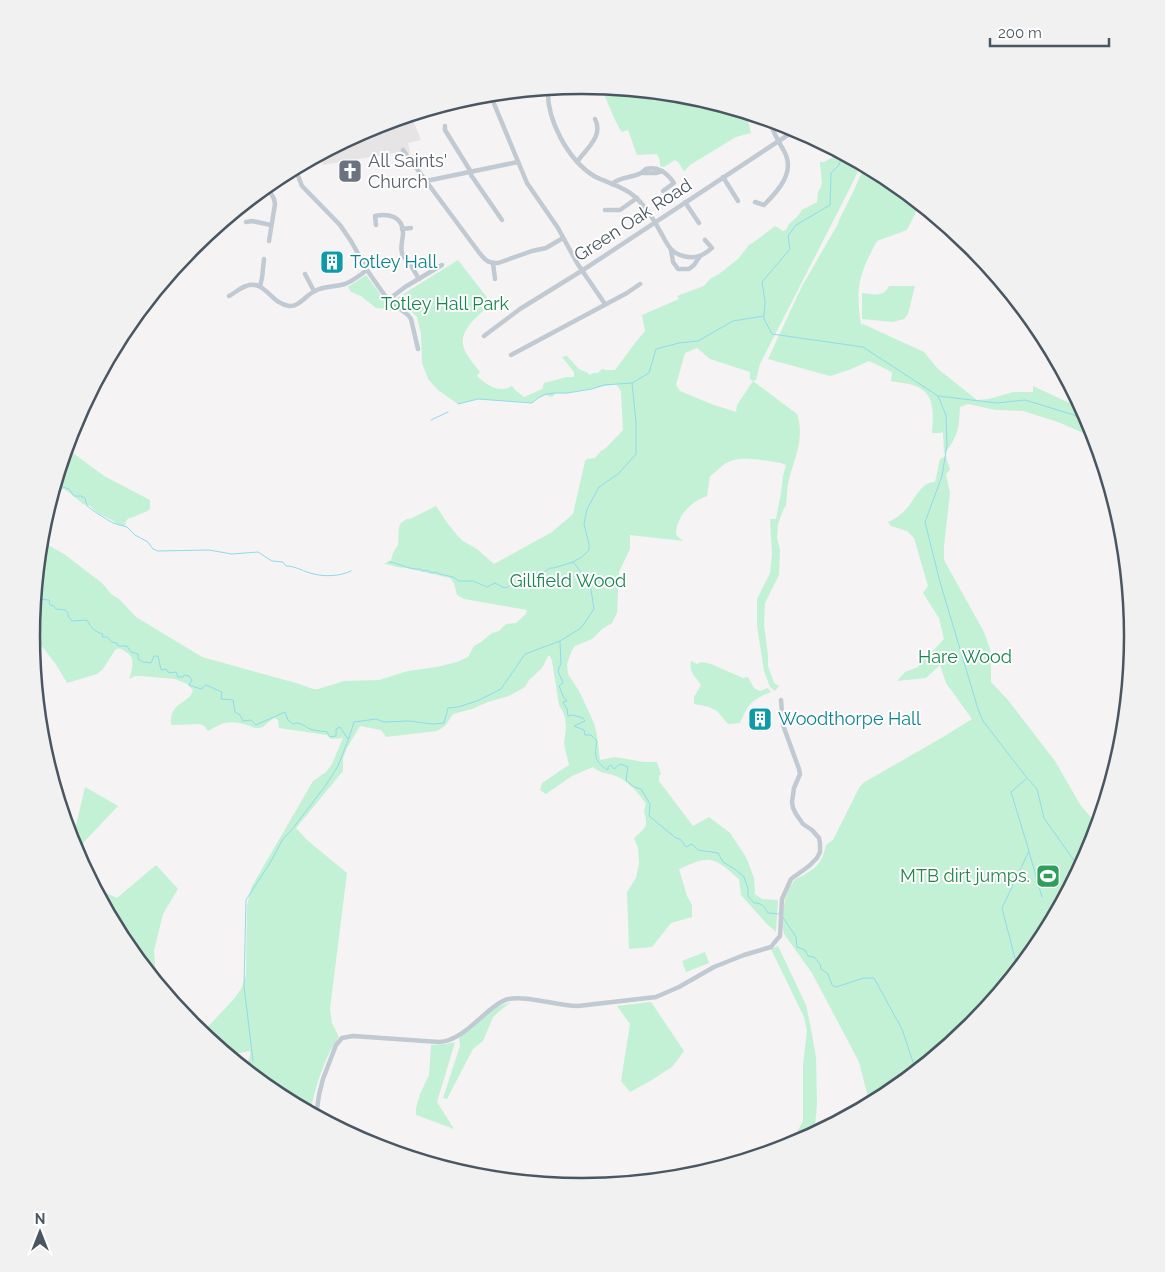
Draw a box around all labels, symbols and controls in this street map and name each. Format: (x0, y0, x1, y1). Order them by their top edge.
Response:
scale bar (990, 15, 1109, 47)
text: 200 m (998, 24, 1042, 42)
place label: All Saints' Church (368, 150, 447, 192)
church icon: All Saints' Church (337, 158, 363, 184)
street label: Green Oak Road (570, 174, 695, 265)
building icon: Totley Hall (319, 249, 345, 275)
place label: Totley Hall (350, 251, 438, 272)
park label: Totley Hall Park (381, 293, 510, 314)
park label: Gillfield Wood (510, 570, 626, 591)
park label: Hare Wood (918, 646, 1012, 667)
building icon: Woodthorpe Hall (747, 706, 773, 732)
place label: Woodthorpe Hall (778, 708, 921, 729)
sports icon: MTB dirt jumps. (1035, 863, 1061, 889)
place label: MTB dirt jumps. (900, 865, 1030, 886)
north arrow (15, 1207, 65, 1257)
text: N (35, 1211, 45, 1227)

